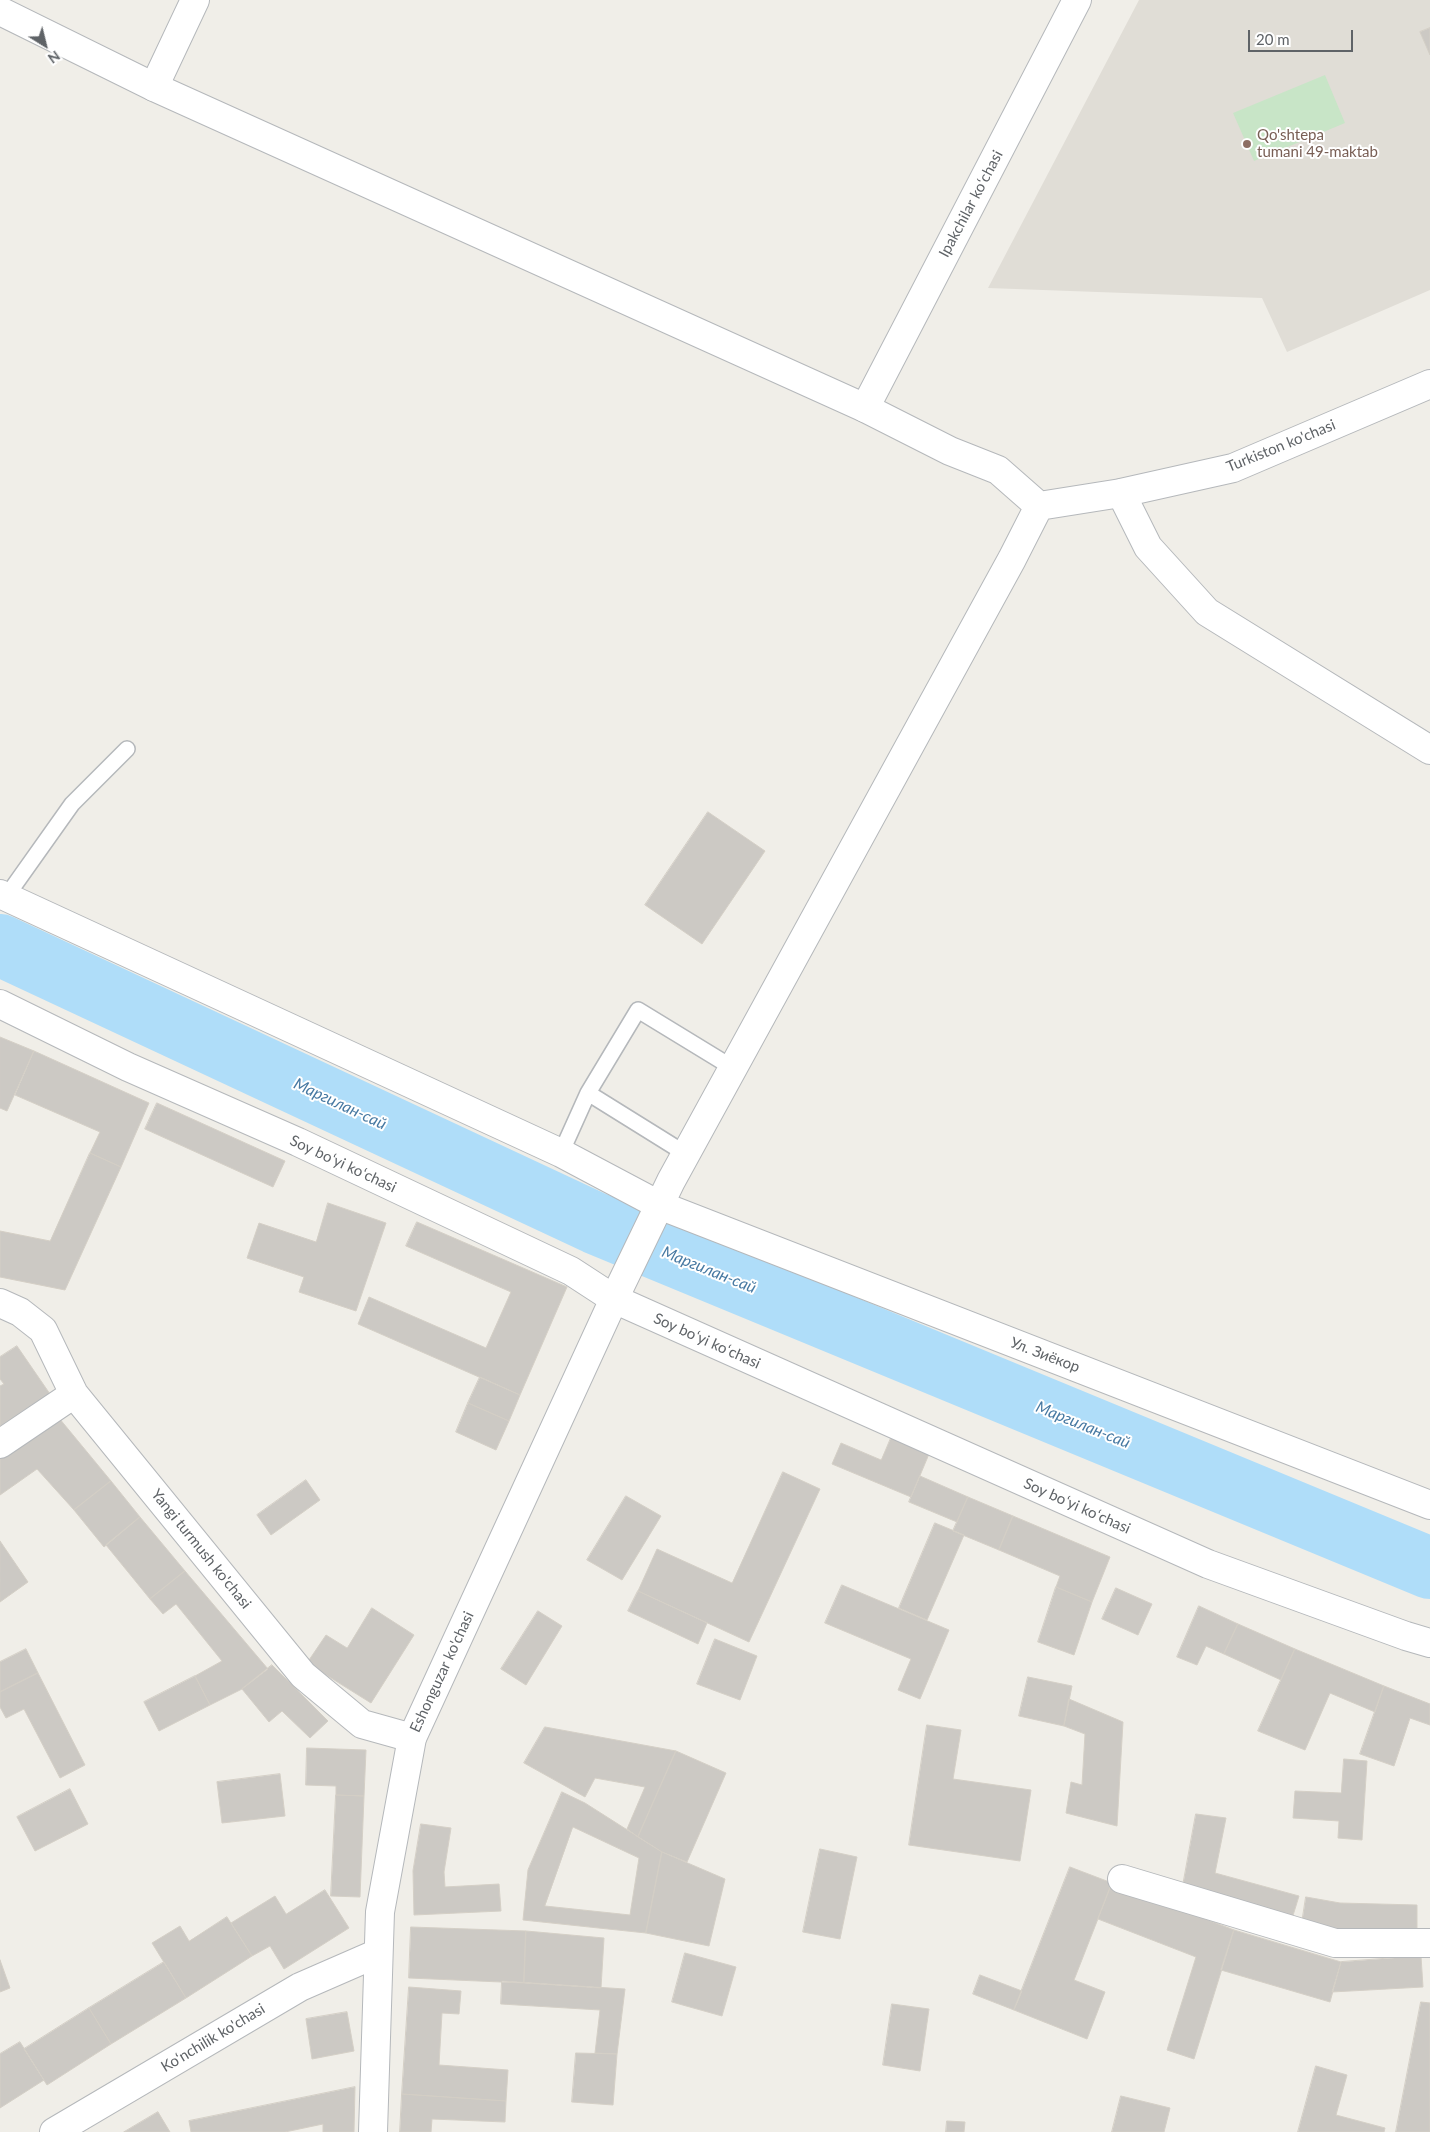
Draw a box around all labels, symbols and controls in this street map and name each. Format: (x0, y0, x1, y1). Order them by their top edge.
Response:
north arrow (20, 20, 70, 70)
scale bar (1250, 20, 1355, 52)
text: 20 m (1256, 30, 1290, 48)
text: N (45, 47, 63, 68)
place label: Qo'shtepa tumani 49-maktab (1257, 126, 1378, 161)
marker: Qo'shtepa tumani 49-maktab (1241, 138, 1253, 150)
street label: Ipakchilar koʻchasi (935, 147, 1007, 261)
street label: Turkiston ko'chasi (1224, 416, 1338, 476)
water label: Маргилан-сай (291, 1074, 389, 1134)
street label: Soy boʻyi koʻchasi (287, 1132, 399, 1196)
water label: Маргилан-сай (659, 1242, 759, 1298)
street label: Soy boʻyi koʻchasi (651, 1309, 763, 1373)
street label: Ул. Зиёкор (1008, 1334, 1082, 1376)
water label: Маргилан-сай (1033, 1397, 1133, 1453)
street label: Soy boʻyi koʻchasi (1021, 1474, 1133, 1538)
street label: Yangi turmush ko'chasi (147, 1486, 255, 1612)
street label: Eshonguzar ko'chasi (406, 1609, 478, 1735)
street label: Ko‘nchilik ko'chasi (158, 2000, 268, 2076)

